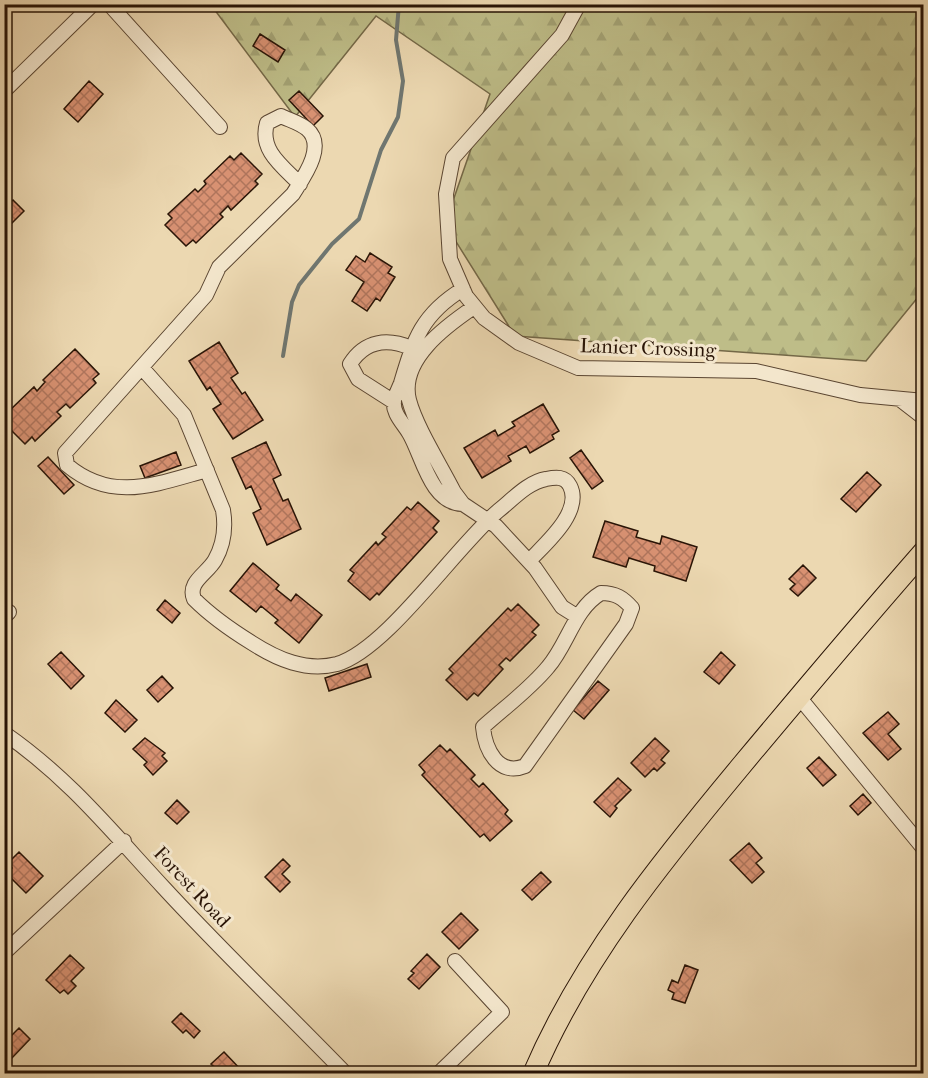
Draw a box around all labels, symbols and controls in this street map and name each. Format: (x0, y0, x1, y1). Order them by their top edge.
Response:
street label: Lanier Crossing (579, 334, 717, 362)
street label: Forest Road (149, 842, 236, 933)

